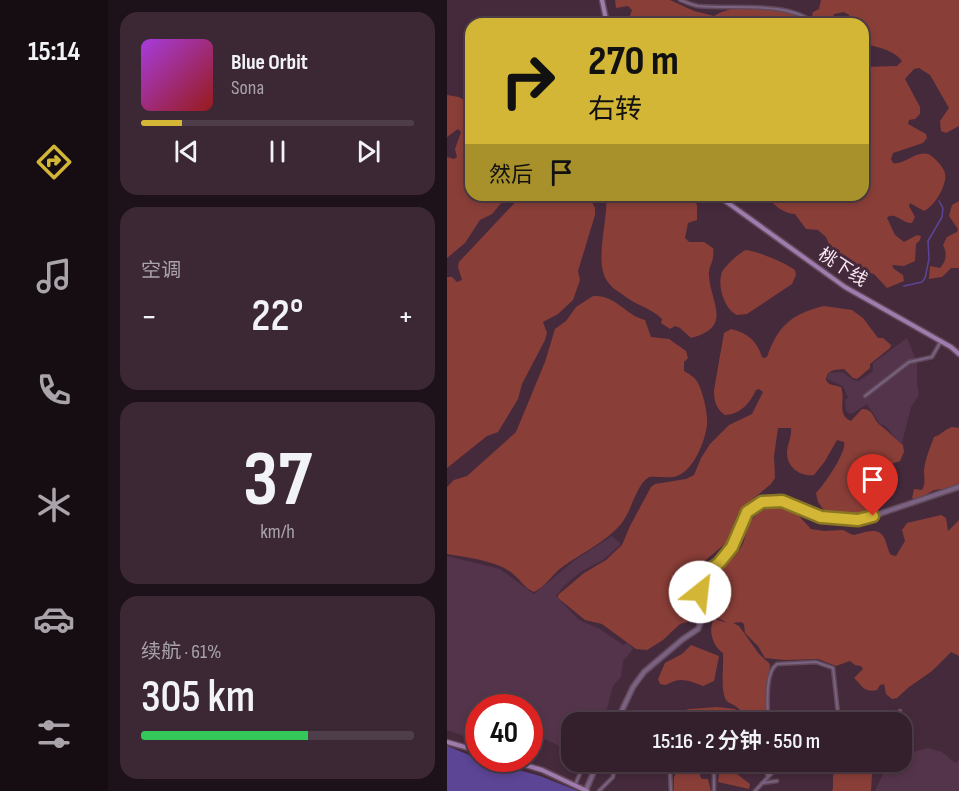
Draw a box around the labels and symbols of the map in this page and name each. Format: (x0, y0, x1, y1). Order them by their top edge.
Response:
street label: 桃下线 (814, 244, 871, 291)
pin (847, 454, 898, 516)
position arrow (668, 560, 732, 624)
speed limit sign: 40 (465, 694, 543, 772)

